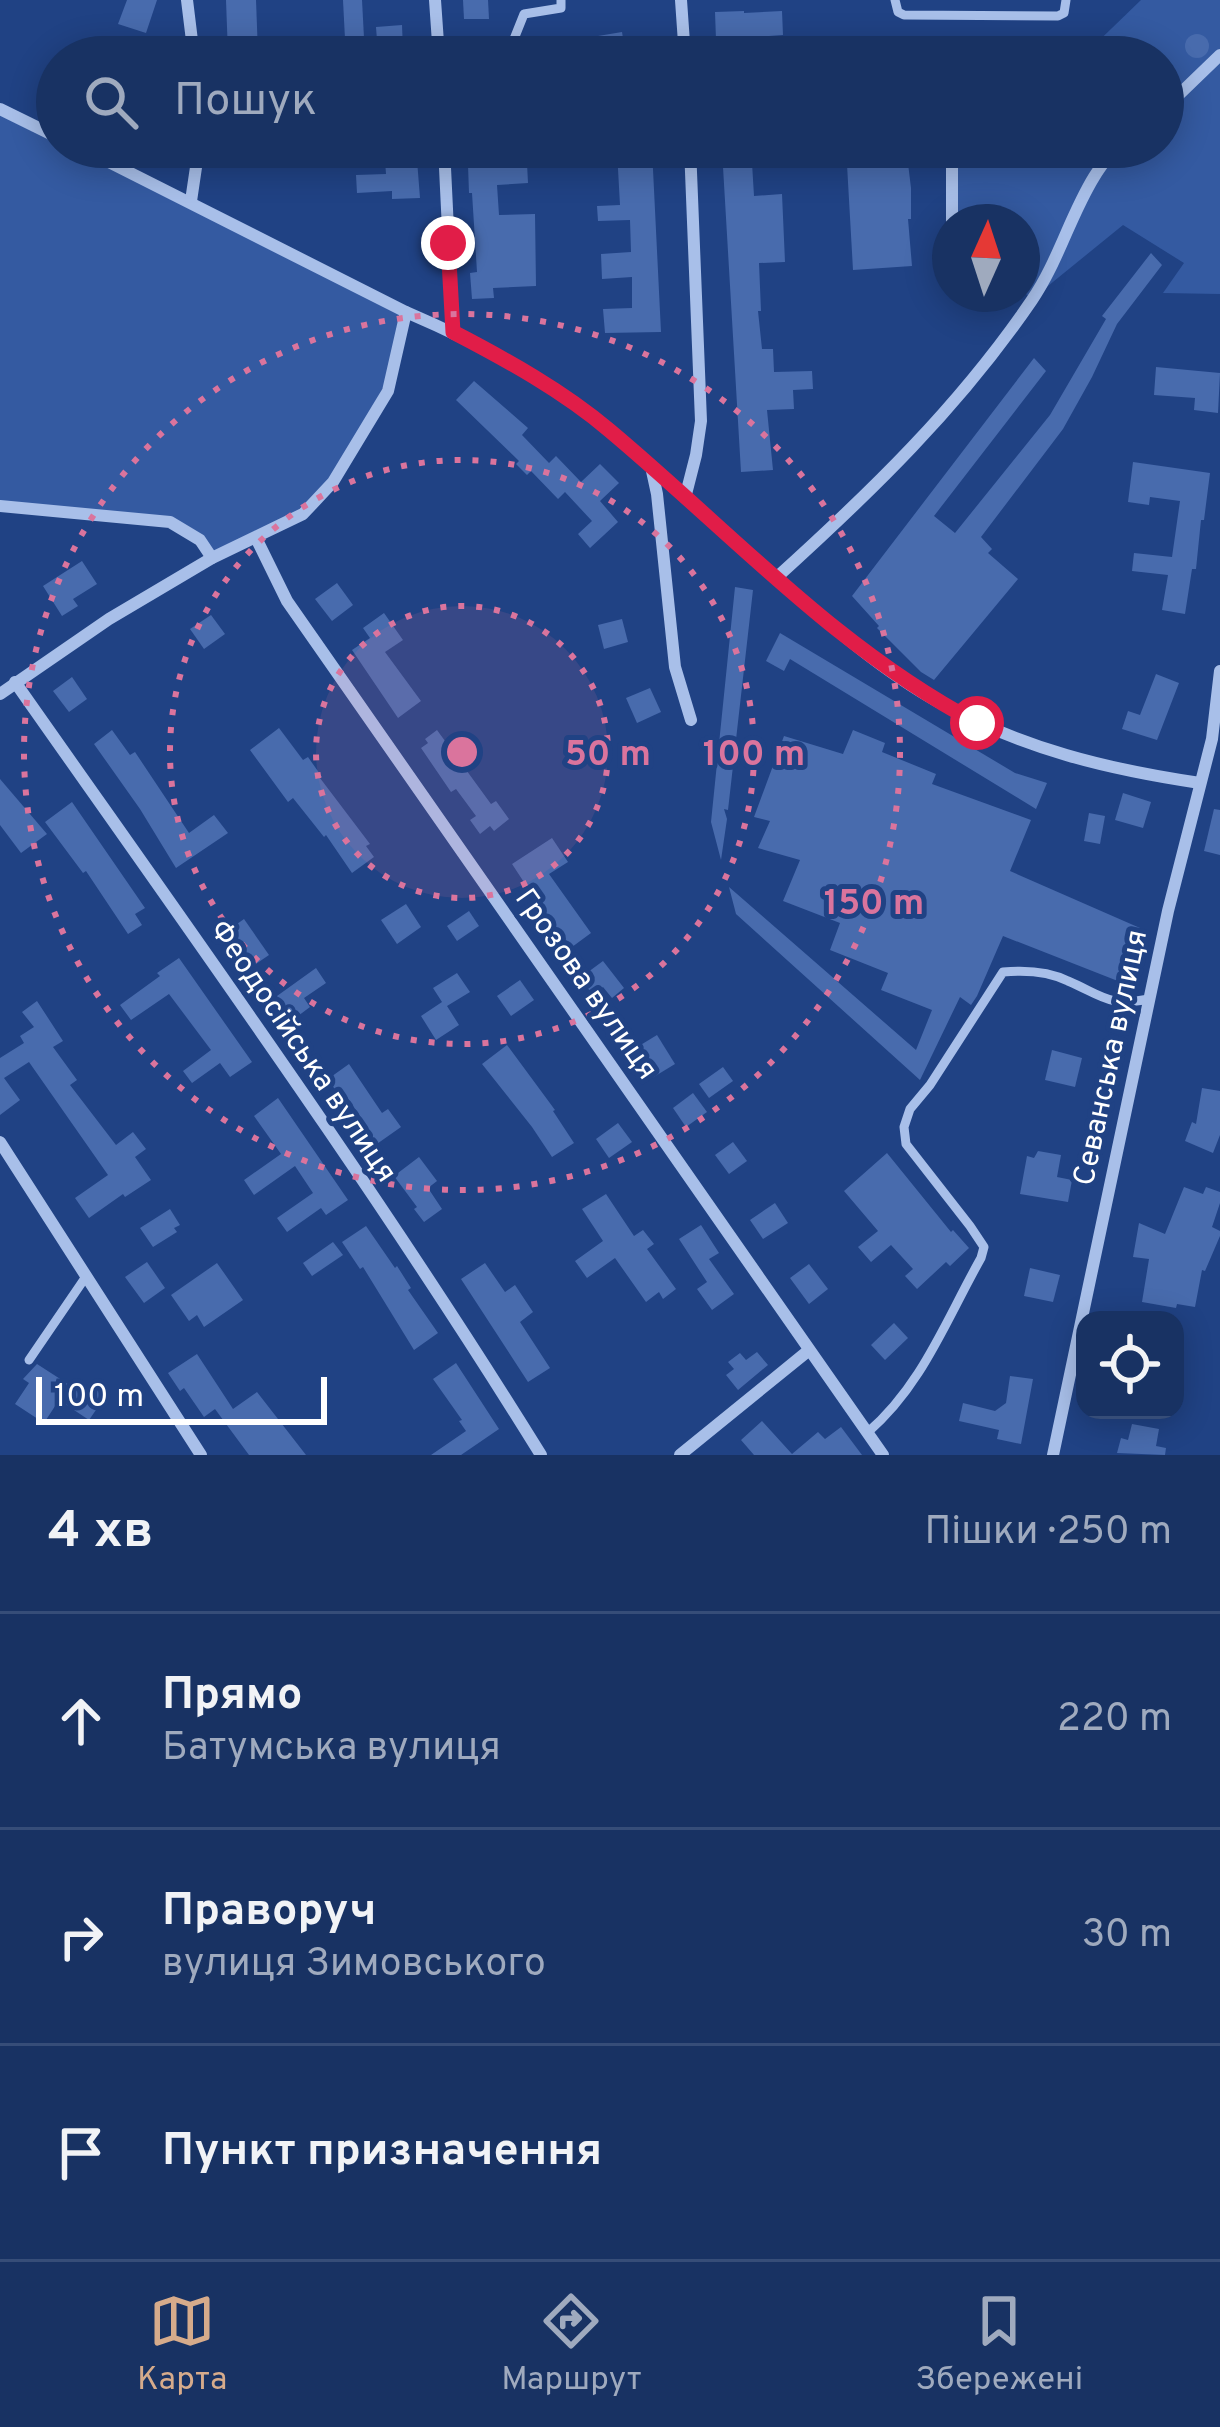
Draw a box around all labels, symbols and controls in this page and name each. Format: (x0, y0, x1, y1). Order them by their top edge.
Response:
search box (36, 36, 1184, 168)
icon: search (78, 69, 144, 135)
text: Пошук (174, 74, 317, 131)
north arrow (932, 204, 1040, 312)
route end (421, 216, 475, 270)
route start (950, 696, 1004, 750)
centre of rings (441, 731, 483, 773)
text: 50 m (565, 733, 651, 779)
text: 100 m (703, 733, 805, 779)
street label: Грозова вулиця (505, 882, 665, 1088)
text: 150 m (824, 882, 924, 928)
street label: Феодосійська вулиця (200, 914, 404, 1190)
street label: Севанська вулиця (1067, 927, 1157, 1189)
map controls (1076, 1311, 1184, 1419)
button: locate (1076, 1311, 1184, 1419)
scale bar (36, 1371, 327, 1424)
text: 100 m (54, 1377, 144, 1419)
text: 4 хв (48, 1501, 153, 1566)
text: Пішки · 250 m (924, 1509, 1172, 1558)
text: Прямо (162, 1668, 303, 1725)
icon: ahead (48, 1688, 114, 1754)
text: 220 m (1057, 1696, 1172, 1745)
text: Батумська вулиця (162, 1725, 501, 1774)
text: Праворуч (162, 1884, 376, 1941)
icon: right (48, 1904, 114, 1970)
text: 30 m (1082, 1912, 1172, 1961)
text: вулиця Зимовського (162, 1941, 546, 1990)
icon: arrive (48, 2120, 114, 2186)
text: Пункт призначення (162, 2124, 602, 2181)
tab: Карта (137, 2288, 227, 2402)
tab: Маршрут (501, 2288, 642, 2402)
tab: Збережені (916, 2288, 1083, 2402)

